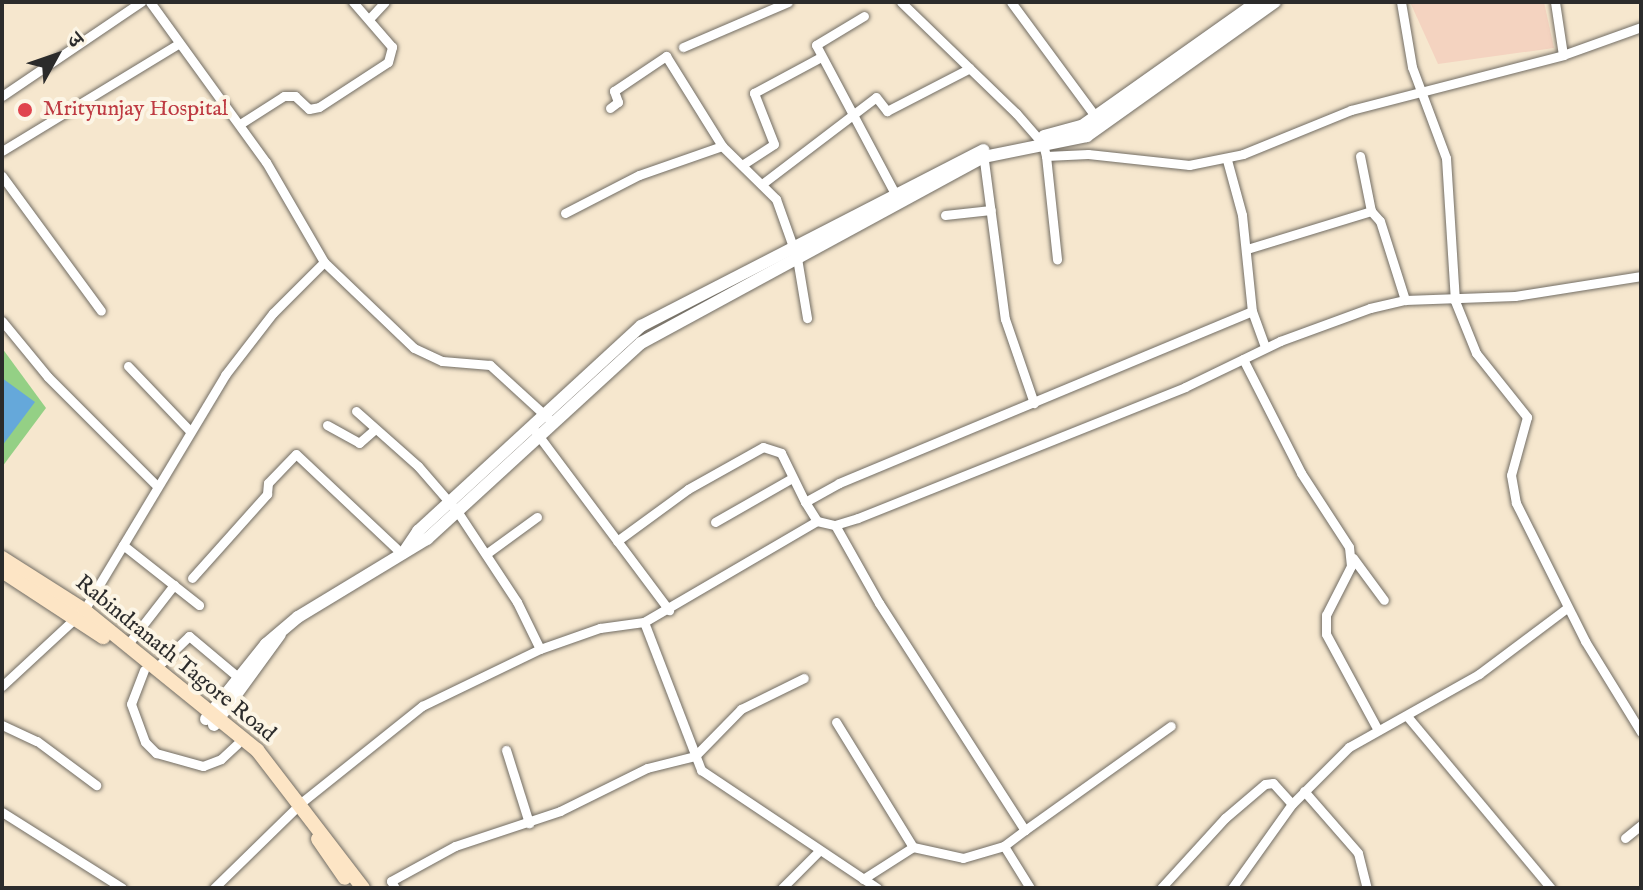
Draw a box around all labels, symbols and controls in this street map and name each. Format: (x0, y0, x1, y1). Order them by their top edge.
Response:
north arrow (16, 16, 96, 96)
text: उ (60, 27, 89, 54)
place label: Mrityunjay Hospital (43, 97, 228, 123)
marker: Mrityunjay Hospital (14, 99, 36, 121)
street label: Rabindranath Tagore Road (69, 570, 281, 748)

